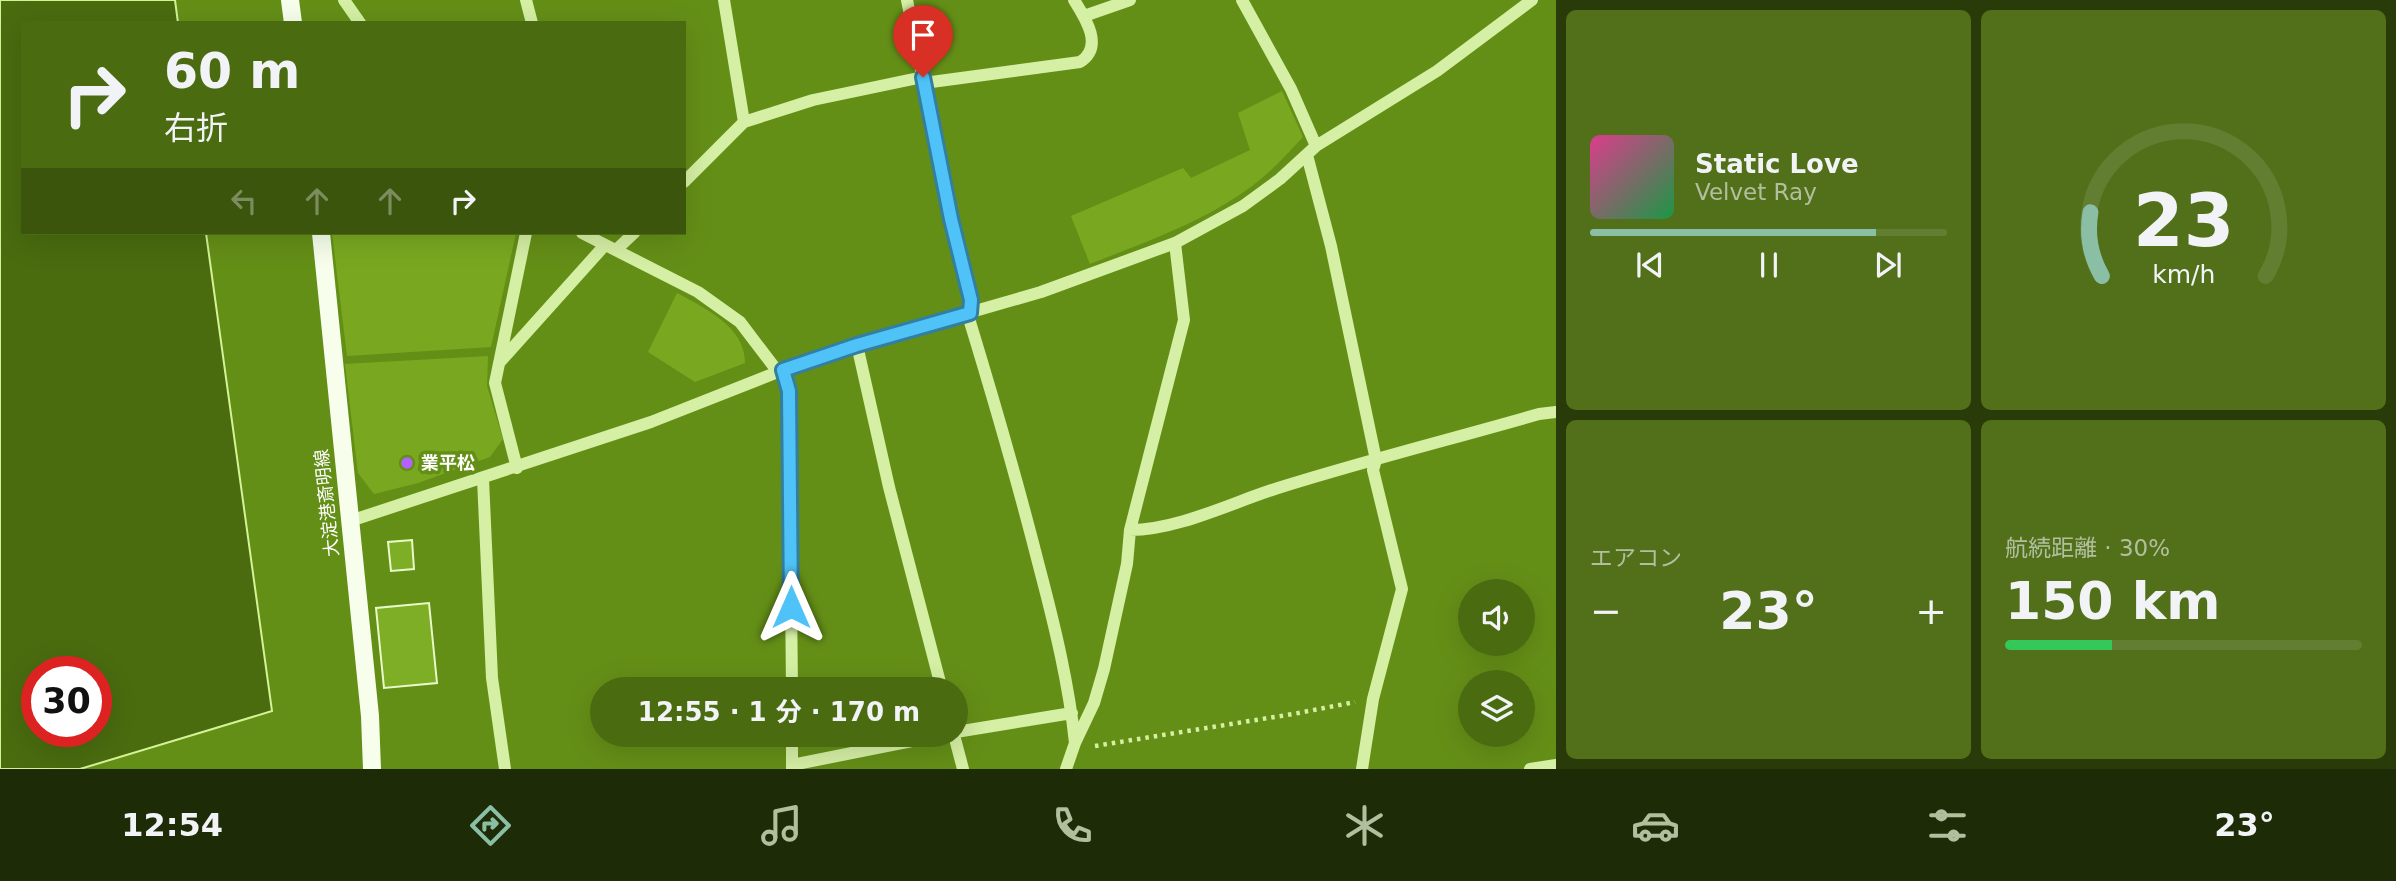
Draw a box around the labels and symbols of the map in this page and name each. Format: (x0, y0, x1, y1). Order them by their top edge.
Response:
pin (893, 5, 953, 77)
street label: 大淀港斎明線 (310, 448, 343, 558)
place label: 業平松 (421, 452, 475, 473)
marker: 業平松 (399, 455, 415, 471)
position arrow (754, 570, 828, 644)
speed limit sign: 30 (21, 656, 112, 747)

